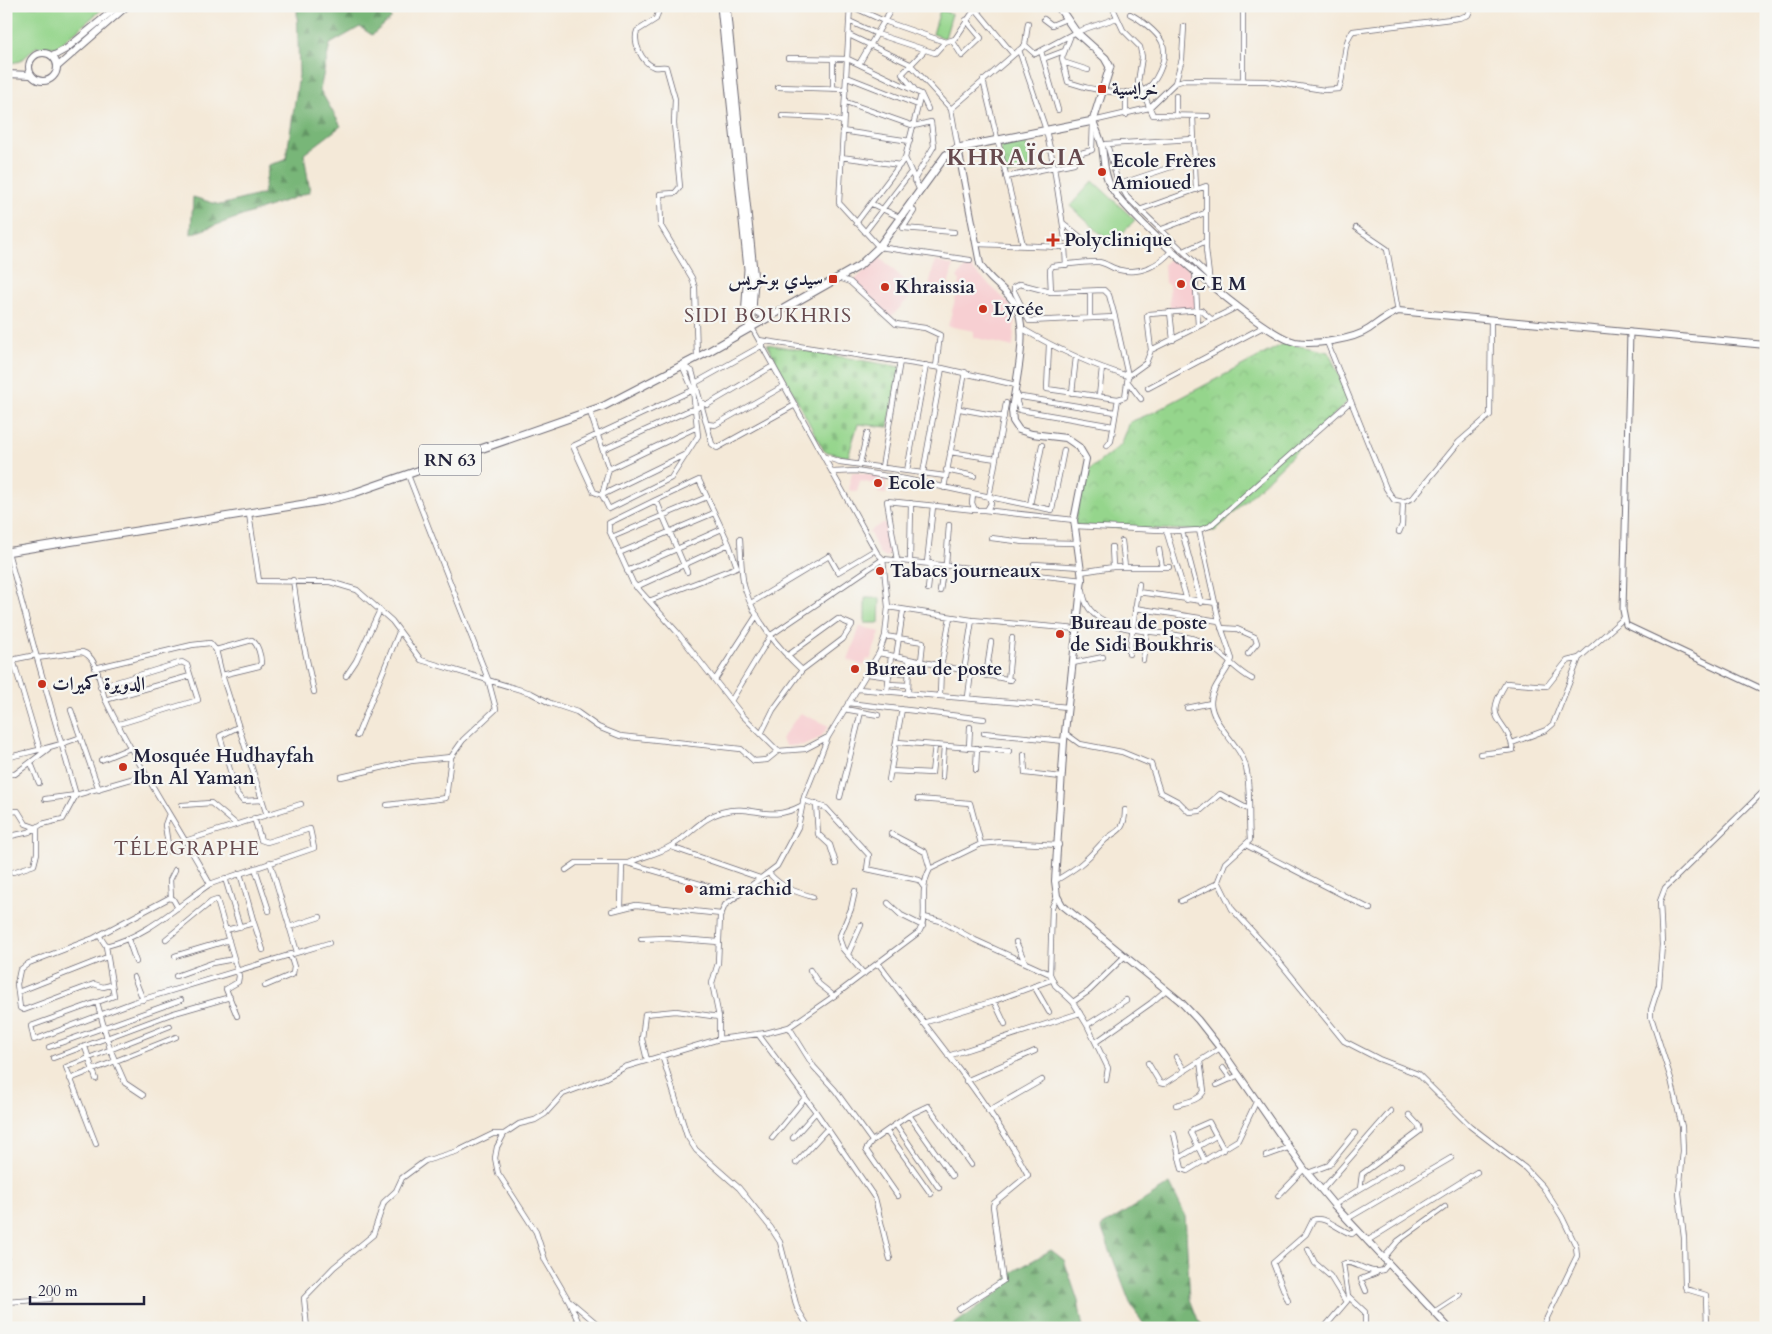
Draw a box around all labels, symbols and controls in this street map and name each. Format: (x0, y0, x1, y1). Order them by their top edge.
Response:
place label: خرايسية (1112, 76, 1158, 102)
marker: خرايسية (1096, 83, 1108, 95)
district label: KHRAÏCIA (946, 141, 1086, 174)
place label: Ecole Frères Amioued (1112, 148, 1216, 196)
marker: Ecole Frères Amioued (1096, 166, 1108, 178)
place label: Polyclinique (1064, 227, 1173, 253)
marker: Polyclinique (1046, 233, 1060, 247)
place label: سيدي بوخريس (728, 266, 823, 294)
place label: C E M (1191, 271, 1247, 297)
marker: سيدي بوخريس (827, 273, 839, 285)
place label: Khraissia (895, 274, 975, 300)
marker: C E M (1175, 278, 1187, 290)
marker: Khraissia (879, 281, 891, 293)
place label: Lycée (993, 296, 1044, 322)
district label: SIDI BOUKHRIS (684, 302, 852, 329)
marker: Lycée (977, 303, 989, 315)
road number: RN 63 (419, 444, 481, 476)
place label: Ecole (888, 470, 935, 496)
marker: Ecole (872, 477, 884, 489)
place label: Tabacs journeaux (890, 558, 1042, 584)
marker: Tabacs journeaux (874, 565, 886, 577)
place label: Bureau de poste de Sidi Boukhris (1070, 610, 1213, 658)
marker: Bureau de poste de Sidi Boukhris (1054, 628, 1066, 640)
place label: Bureau de poste (865, 656, 1003, 682)
marker: Bureau de poste (849, 663, 861, 675)
place label: الدويرة كميرات (52, 671, 145, 697)
marker: الدويرة كميرات (36, 678, 48, 690)
place label: Mosquée Hudhayfah Ibn Al Yaman (133, 743, 314, 791)
marker: Mosquée Hudhayfah Ibn Al Yaman (117, 761, 129, 773)
district label: TÉLEGRAPHE (114, 835, 260, 862)
place label: ami rachid (699, 876, 792, 902)
marker: ami rachid (683, 883, 695, 895)
scale bar (30, 1274, 144, 1306)
text: 200 m (38, 1281, 78, 1301)

